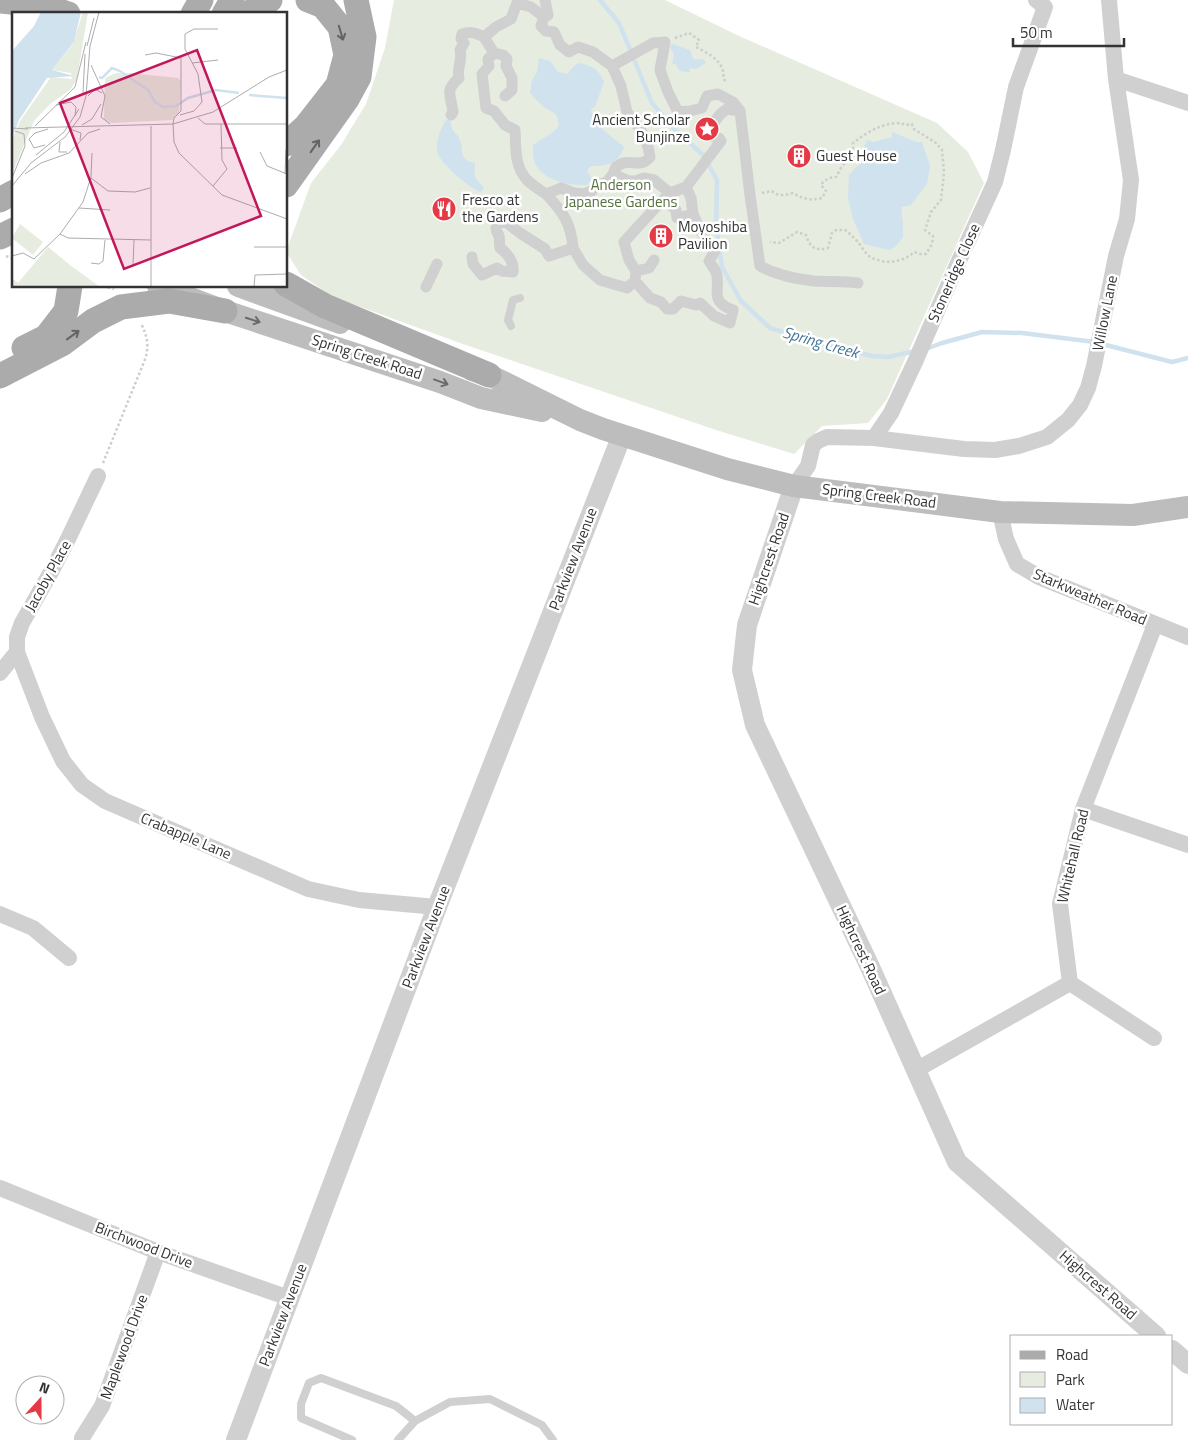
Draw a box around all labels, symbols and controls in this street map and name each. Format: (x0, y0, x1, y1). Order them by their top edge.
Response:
inset map (12, 12, 288, 288)
scale bar (1013, 15, 1124, 47)
text: 50 m (1020, 21, 1053, 44)
one-way arrow (336, 25, 346, 41)
place label: Ancient Scholar Bunjinze (592, 108, 690, 148)
place icon: Ancient Scholar Bunjinze (694, 116, 720, 142)
one-way arrow (309, 140, 320, 153)
building icon: Guest House (786, 143, 812, 169)
place label: Guest House (816, 144, 897, 167)
park label: Anderson Japanese Gardens (564, 173, 678, 213)
place label: Fresco at the Gardens (462, 188, 539, 228)
restaurant icon: Fresco at the Gardens (431, 196, 457, 222)
place label: Moyoshiba Pavilion (678, 215, 748, 255)
street label: Stoneridge Close (921, 220, 986, 326)
building icon: Moyoshiba Pavilion (648, 223, 674, 249)
street label: Willow Lane (1086, 273, 1123, 353)
one-way arrow (245, 316, 260, 325)
water label: Spring Creek (780, 320, 864, 365)
street label: Spring Creek Road (309, 328, 425, 385)
one-way arrow (66, 330, 79, 341)
one-way arrow (432, 378, 448, 387)
street label: Spring Creek Road (821, 477, 937, 514)
street label: Parkview Avenue (542, 504, 603, 614)
street label: Highcrest Road (742, 510, 795, 608)
street label: Jacoby Place (18, 536, 77, 616)
street label: Starkweather Road (1030, 562, 1151, 631)
street label: Crabapple Lane (137, 806, 235, 865)
street label: Whitehall Road (1051, 807, 1094, 905)
street label: Parkview Avenue (395, 882, 456, 992)
street label: Highcrest Road (831, 901, 892, 998)
street label: Birchwood Drive (92, 1215, 197, 1274)
street label: Highcrest Road (1054, 1244, 1142, 1325)
street label: Parkview Avenue (252, 1260, 313, 1370)
street label: Maplewood Drive (94, 1291, 153, 1403)
legend (1010, 1335, 1173, 1425)
text: Road (1056, 1343, 1088, 1366)
text: Park (1056, 1368, 1085, 1391)
north arrow (15, 1375, 65, 1425)
text: N (37, 1376, 53, 1399)
text: Water (1056, 1393, 1095, 1416)

